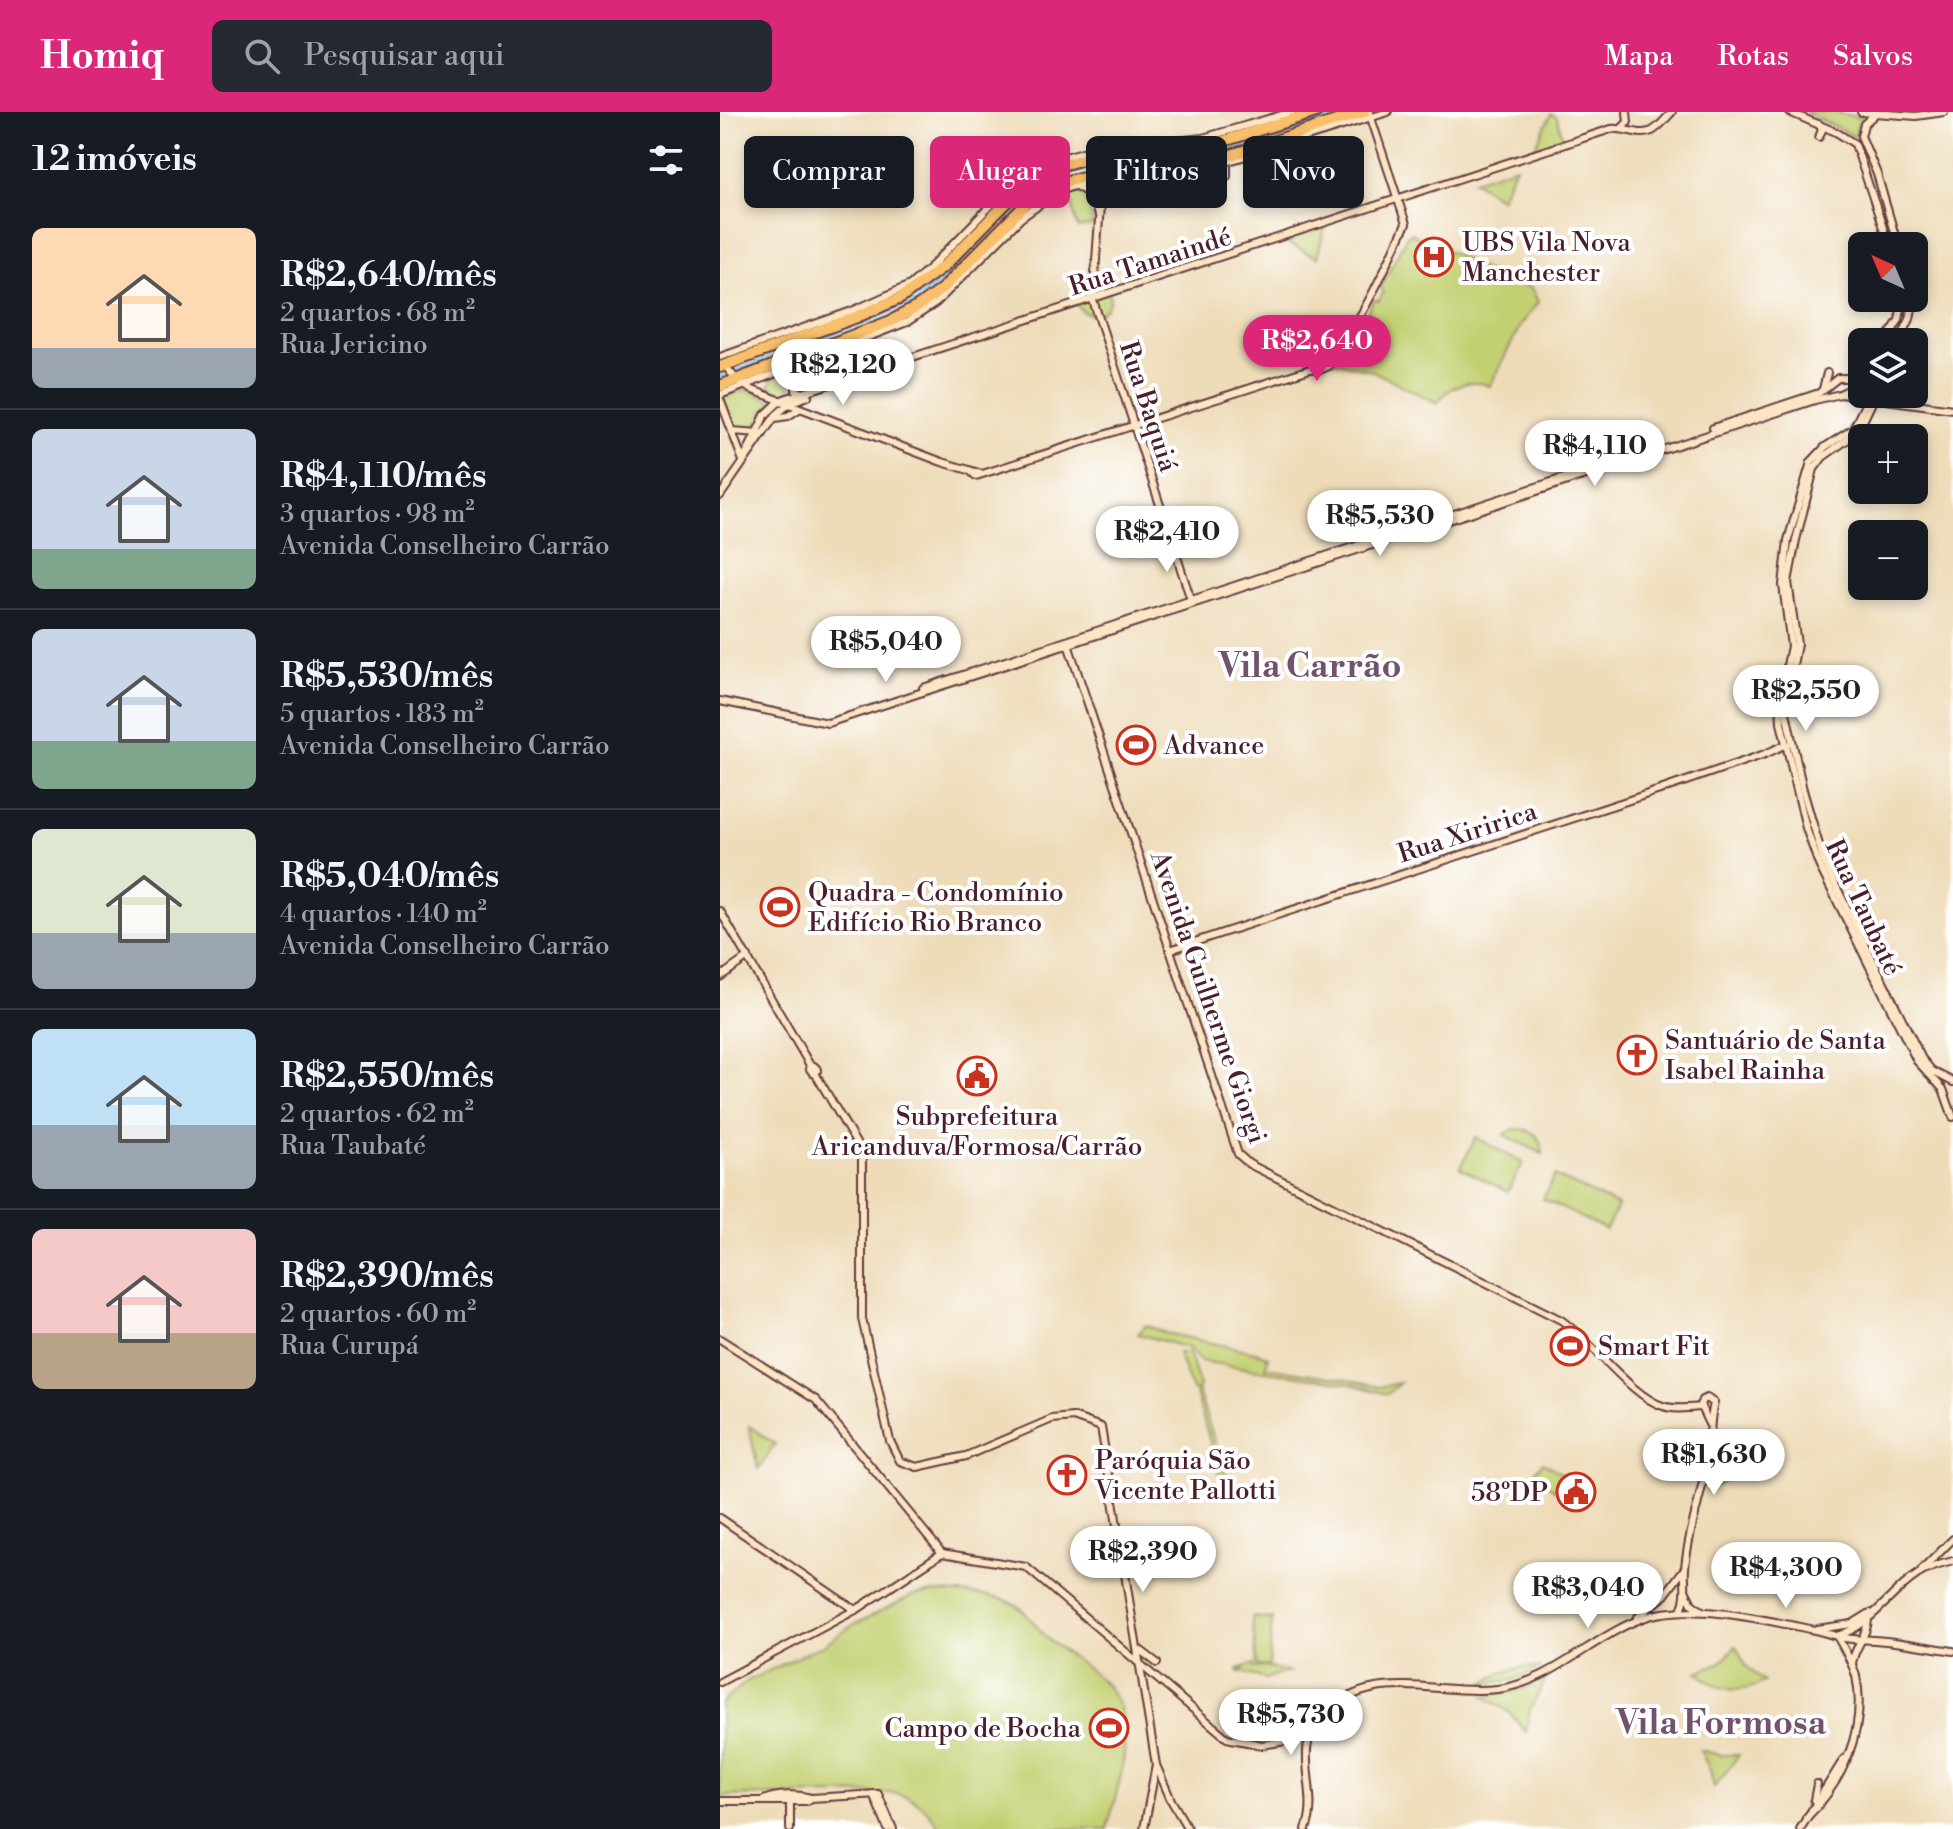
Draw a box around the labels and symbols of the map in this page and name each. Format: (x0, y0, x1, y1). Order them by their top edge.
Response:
street label: Rua Tamaindé (1065, 221, 1236, 303)
place label: UBS Vila Nova Manchester (1462, 227, 1632, 289)
north arrow (1848, 232, 1928, 312)
hospital icon: UBS Vila Nova Manchester (1413, 236, 1455, 278)
pin: R$2,640 (1243, 315, 1391, 383)
street label: Rua Baquiá (1112, 337, 1184, 476)
pin: R$2,120 (769, 339, 917, 407)
pin: R$4,110 (1521, 420, 1669, 488)
pin: R$5,530 (1306, 490, 1454, 558)
pin: R$2,410 (1093, 506, 1241, 574)
pin: R$5,040 (812, 616, 960, 684)
district label: Vila Carrão (1218, 646, 1402, 688)
pin: R$2,550 (1732, 665, 1880, 733)
sports icon: Advance (1115, 724, 1157, 766)
place label: Advance (1163, 730, 1264, 762)
street label: Rua Xiririca (1394, 795, 1542, 870)
street label: Rua Taubaté (1818, 834, 1908, 980)
street label: Avenida Guilherme Giorgi (1143, 846, 1273, 1148)
place label: Quadra - Condomínio Edifício Rio Branco (808, 877, 1064, 939)
sports icon: Quadra - Condomínio Edifício Rio Branco (759, 886, 801, 928)
place label: Santuário de Santa Isabel Rainha (1665, 1025, 1887, 1087)
church icon: Santuário de Santa Isabel Rainha (1616, 1034, 1658, 1076)
public building icon: Subprefeitura Aricanduva/Formosa/Carrão (956, 1055, 998, 1097)
place label: Subprefeitura Aricanduva/Formosa/Carrão (811, 1101, 1142, 1163)
sports icon: Smart Fit (1549, 1325, 1591, 1367)
place label: Smart Fit (1598, 1331, 1710, 1363)
pin: R$1,630 (1640, 1429, 1788, 1497)
place label: Paróquia São Vicente Pallotti (1094, 1445, 1276, 1507)
church icon: Paróquia São Vicente Pallotti (1046, 1454, 1088, 1496)
public building icon: 58ºDP (1555, 1471, 1597, 1513)
place label: 58ºDP (1471, 1477, 1548, 1509)
pin: R$2,390 (1069, 1526, 1217, 1594)
pin: R$4,300 (1712, 1542, 1860, 1610)
pin: R$3,040 (1514, 1562, 1662, 1630)
pin: R$5,730 (1217, 1689, 1365, 1757)
district label: Vila Formosa (1615, 1703, 1827, 1745)
sports icon: Campo de Bocha (1088, 1707, 1130, 1749)
place label: Campo de Bocha (885, 1713, 1082, 1745)

